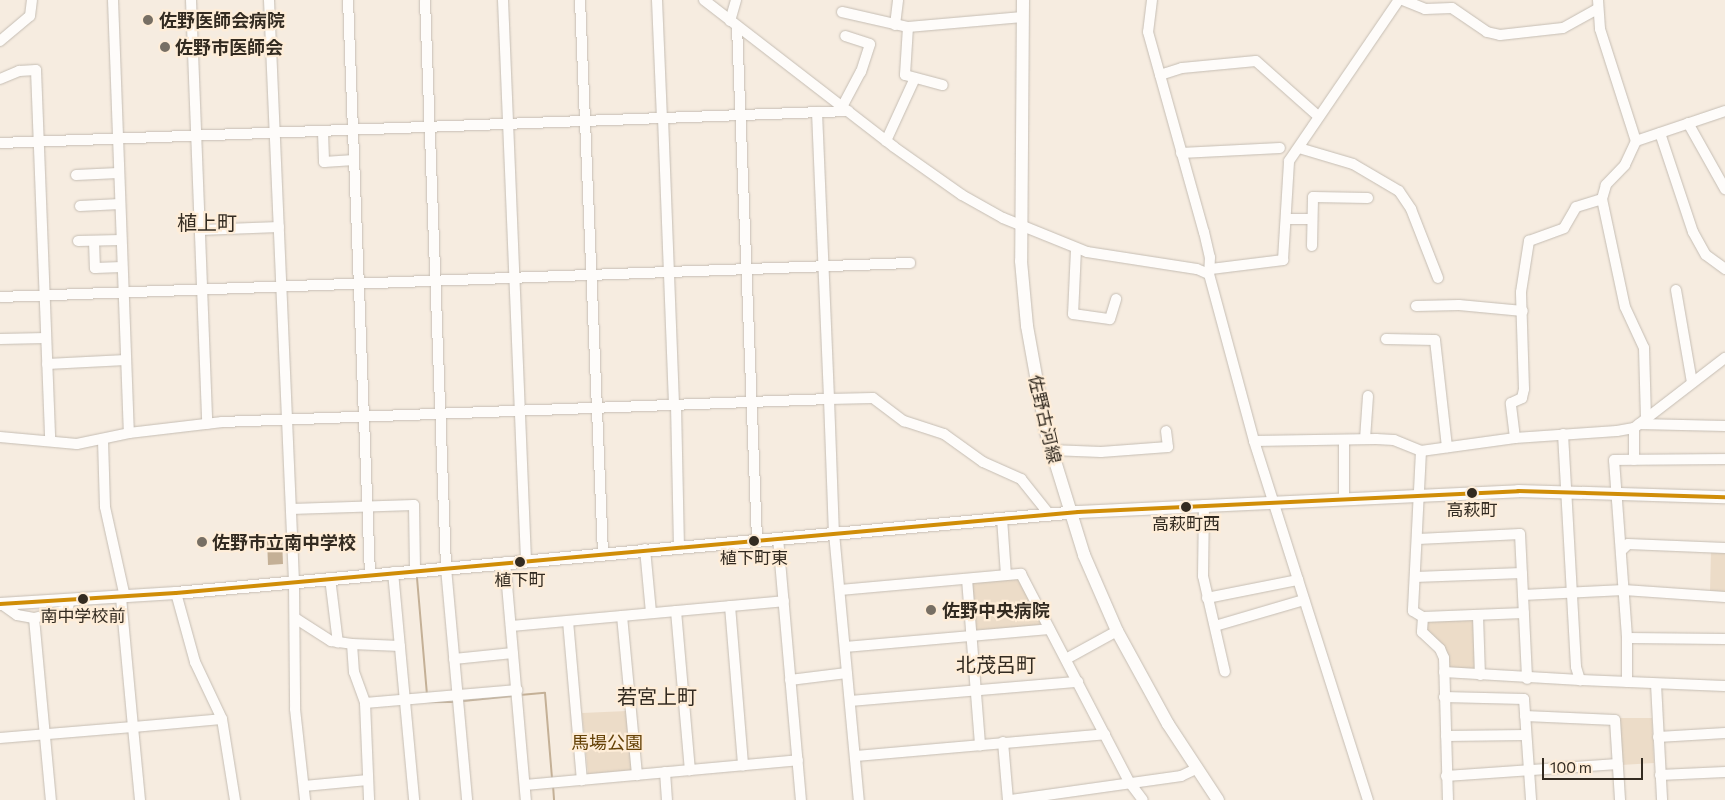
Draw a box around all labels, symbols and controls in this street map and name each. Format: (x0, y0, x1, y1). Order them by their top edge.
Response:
place label: 佐野医師会病院 (159, 9, 285, 31)
marker: 佐野医師会病院 (141, 13, 155, 27)
place label: 佐野市医師会 (175, 36, 283, 58)
marker: 佐野市医師会 (159, 41, 171, 53)
district label: 植上町 (177, 210, 237, 234)
street label: 佐野古河線 (1024, 373, 1066, 465)
marker: 高萩町 (1467, 488, 1477, 498)
place label: 高萩町 (1447, 500, 1497, 520)
marker: 高萩町西 (1181, 502, 1191, 512)
place label: 高萩町西 (1152, 514, 1220, 534)
place label: 佐野市立南中学校 (212, 531, 356, 553)
marker: 佐野市立南中学校 (196, 536, 208, 548)
marker: 植下町東 (749, 536, 759, 546)
place label: 植下町東 (720, 548, 788, 568)
marker: 植下町 (515, 557, 525, 567)
place label: 植下町 (495, 570, 545, 590)
marker: 南中学校前 (78, 594, 88, 604)
place label: 佐野中央病院 (942, 599, 1050, 621)
marker: 佐野中央病院 (924, 603, 938, 617)
place label: 南中学校前 (41, 606, 125, 626)
district label: 北茂呂町 (956, 652, 1036, 676)
district label: 若宮上町 (617, 684, 697, 708)
park label: 馬場公園 (571, 731, 643, 753)
scale bar (1545, 748, 1646, 780)
text: 100 m (1550, 758, 1592, 776)

